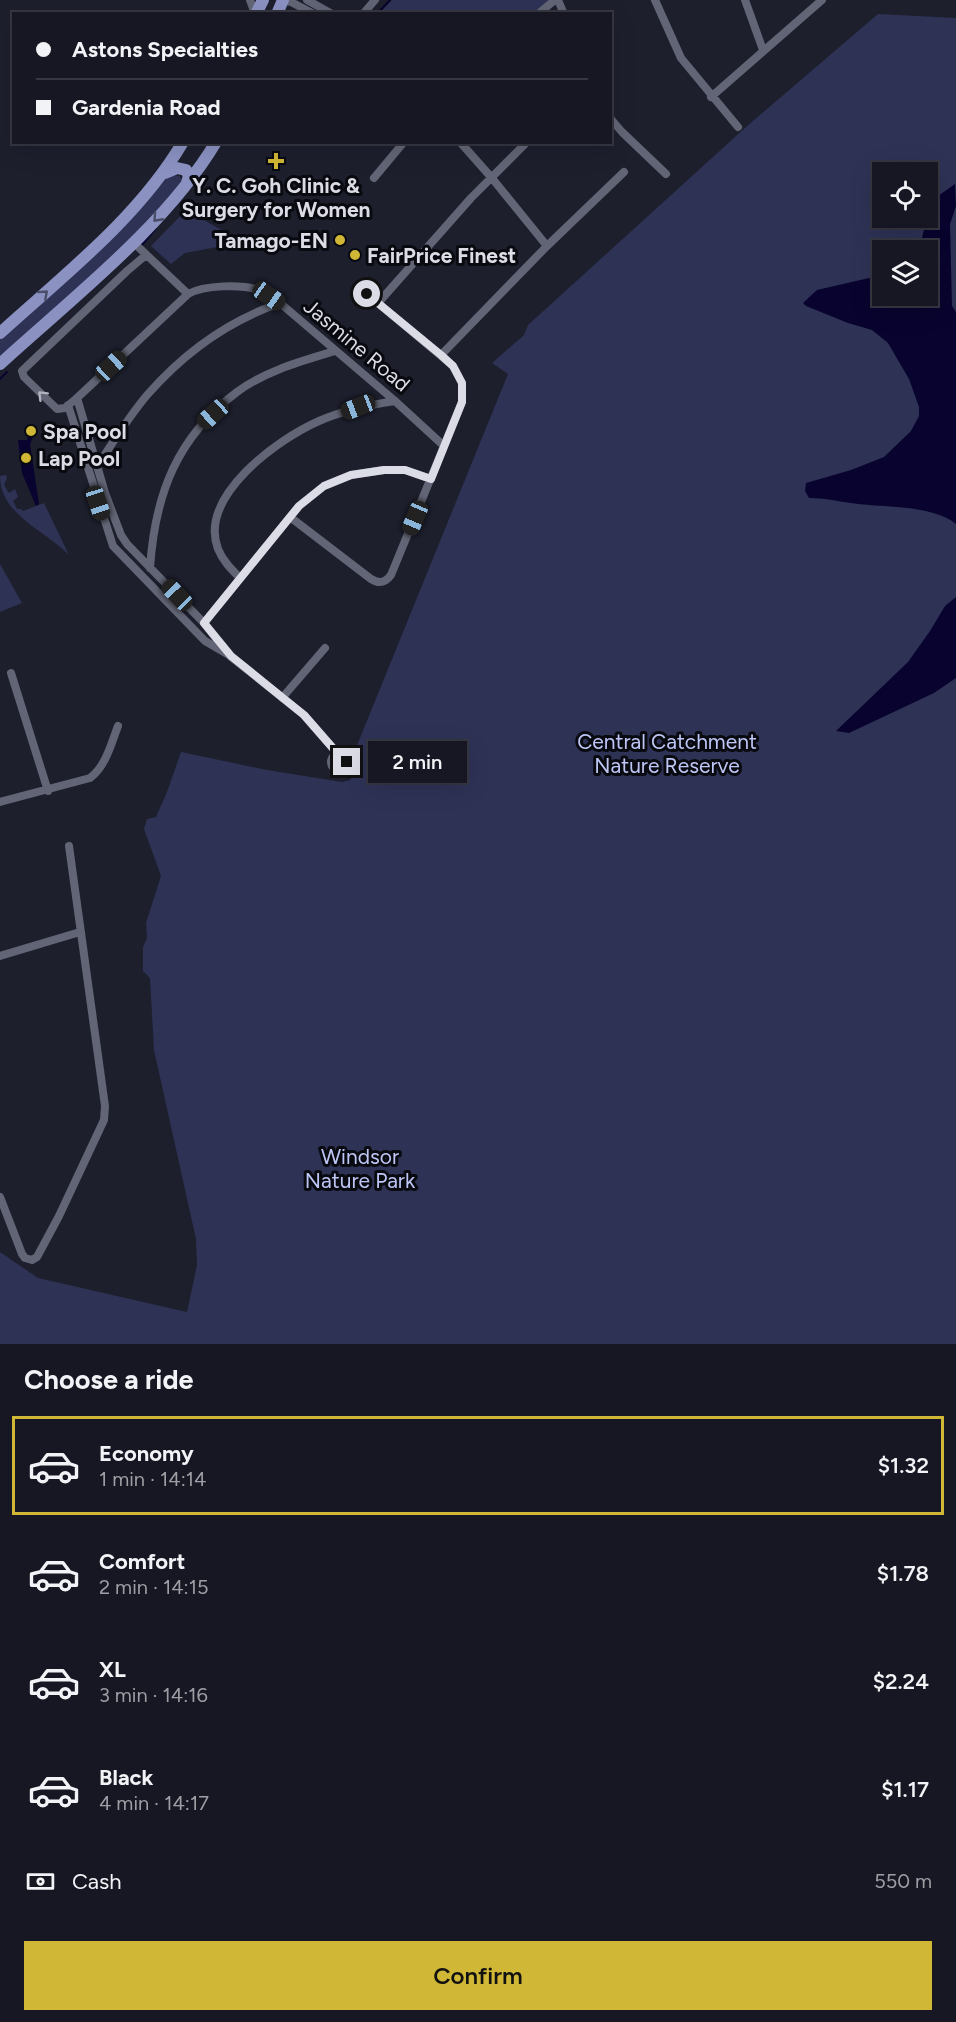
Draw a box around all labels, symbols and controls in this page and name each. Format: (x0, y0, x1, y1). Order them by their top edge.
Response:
text: Astons Specialties (72, 36, 258, 63)
text: Gardenia Road (72, 94, 221, 121)
marker: Y. C. Goh Clinic & Surgery for Women (267, 152, 285, 170)
map controls (872, 162, 938, 306)
button: locate (872, 162, 938, 228)
place label: Y. C. Goh Clinic & Surgery for Women (182, 173, 370, 222)
one-way arrow (153, 211, 164, 221)
place label: Tamago-EN (214, 228, 328, 253)
marker: Tamago-EN (333, 233, 347, 247)
button: layers (872, 240, 938, 306)
place label: FairPrice Finest (367, 243, 516, 268)
marker: FairPrice Finest (348, 248, 362, 262)
car (249, 278, 289, 314)
route start (353, 280, 380, 307)
one-way arrow (37, 290, 47, 301)
street label: Jasmine Road (299, 293, 415, 397)
car (92, 347, 130, 385)
one-way arrow (39, 392, 50, 403)
car (338, 392, 378, 422)
car (194, 395, 232, 433)
place label: Spa Pool (43, 419, 127, 444)
marker: Spa Pool (24, 424, 38, 438)
place label: Lap Pool (38, 446, 120, 471)
marker: Lap Pool (19, 451, 33, 465)
car (84, 483, 112, 523)
car (400, 498, 430, 538)
car (158, 576, 196, 614)
park label: Central Catchment Nature Reserve (577, 729, 757, 778)
callout: 2 min (368, 741, 467, 783)
route end (333, 748, 360, 775)
text: 2 min (393, 750, 442, 774)
park label: Windsor Nature Park (305, 1144, 416, 1193)
text: Choose a ride (24, 1363, 193, 1396)
icon: car (27, 1439, 81, 1493)
text: Economy (99, 1440, 194, 1467)
text: $1.32 (878, 1452, 929, 1479)
text: 1 min · 14:14 (99, 1467, 206, 1491)
icon: car (27, 1547, 81, 1601)
text: Comfort (99, 1548, 185, 1575)
text: $1.78 (877, 1560, 929, 1587)
text: 2 min · 14:15 (99, 1575, 208, 1599)
icon: car (27, 1655, 81, 1709)
text: XL (99, 1656, 126, 1683)
text: $2.24 (873, 1668, 929, 1695)
text: 3 min · 14:16 (99, 1683, 208, 1707)
icon: car (27, 1763, 81, 1817)
text: Black (99, 1764, 153, 1791)
text: $1.17 (881, 1776, 929, 1803)
text: 4 min · 14:17 (99, 1791, 209, 1815)
icon: cash (24, 1865, 57, 1898)
text: Cash (72, 1868, 122, 1895)
text: 550 m (874, 1869, 932, 1893)
button: Confirm (24, 1941, 932, 2010)

